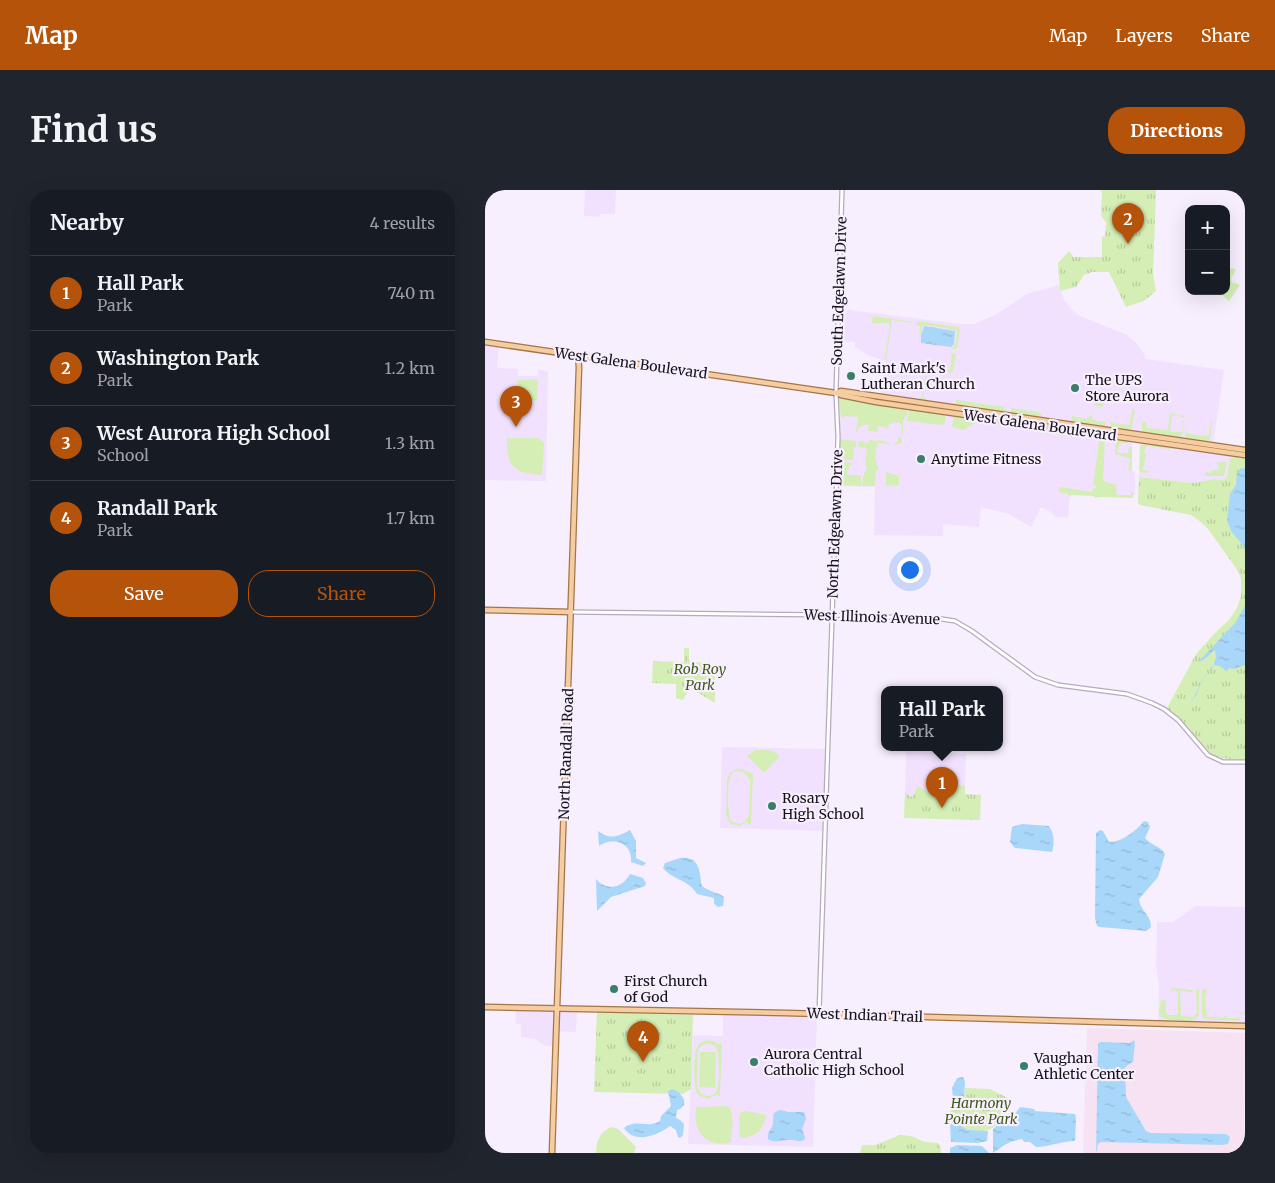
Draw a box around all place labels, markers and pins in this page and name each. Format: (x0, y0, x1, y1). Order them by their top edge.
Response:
pin: 2 (1112, 203, 1144, 244)
place label: Saint Mark's Lutheran Church (861, 359, 975, 393)
marker: Saint Mark's Lutheran Church (845, 370, 857, 382)
place label: The UPS Store Aurora (1085, 371, 1170, 405)
marker: The UPS Store Aurora (1069, 382, 1081, 394)
pin: 3 (500, 386, 532, 427)
place label: Anytime Fitness (930, 450, 1042, 468)
marker: Anytime Fitness (915, 453, 927, 465)
pin: 1 (926, 767, 958, 808)
place label: Rosary High School (782, 789, 865, 823)
marker: Rosary High School (766, 800, 778, 812)
place label: First Church of God (624, 972, 707, 1006)
marker: First Church of God (608, 983, 620, 995)
pin: 4 (627, 1021, 659, 1062)
place label: Aurora Central Catholic High School (763, 1045, 905, 1079)
place label: Vaughan Athletic Center (1033, 1049, 1134, 1083)
marker: Aurora Central Catholic High School (748, 1056, 760, 1068)
marker: Vaughan Athletic Center (1018, 1060, 1030, 1072)

